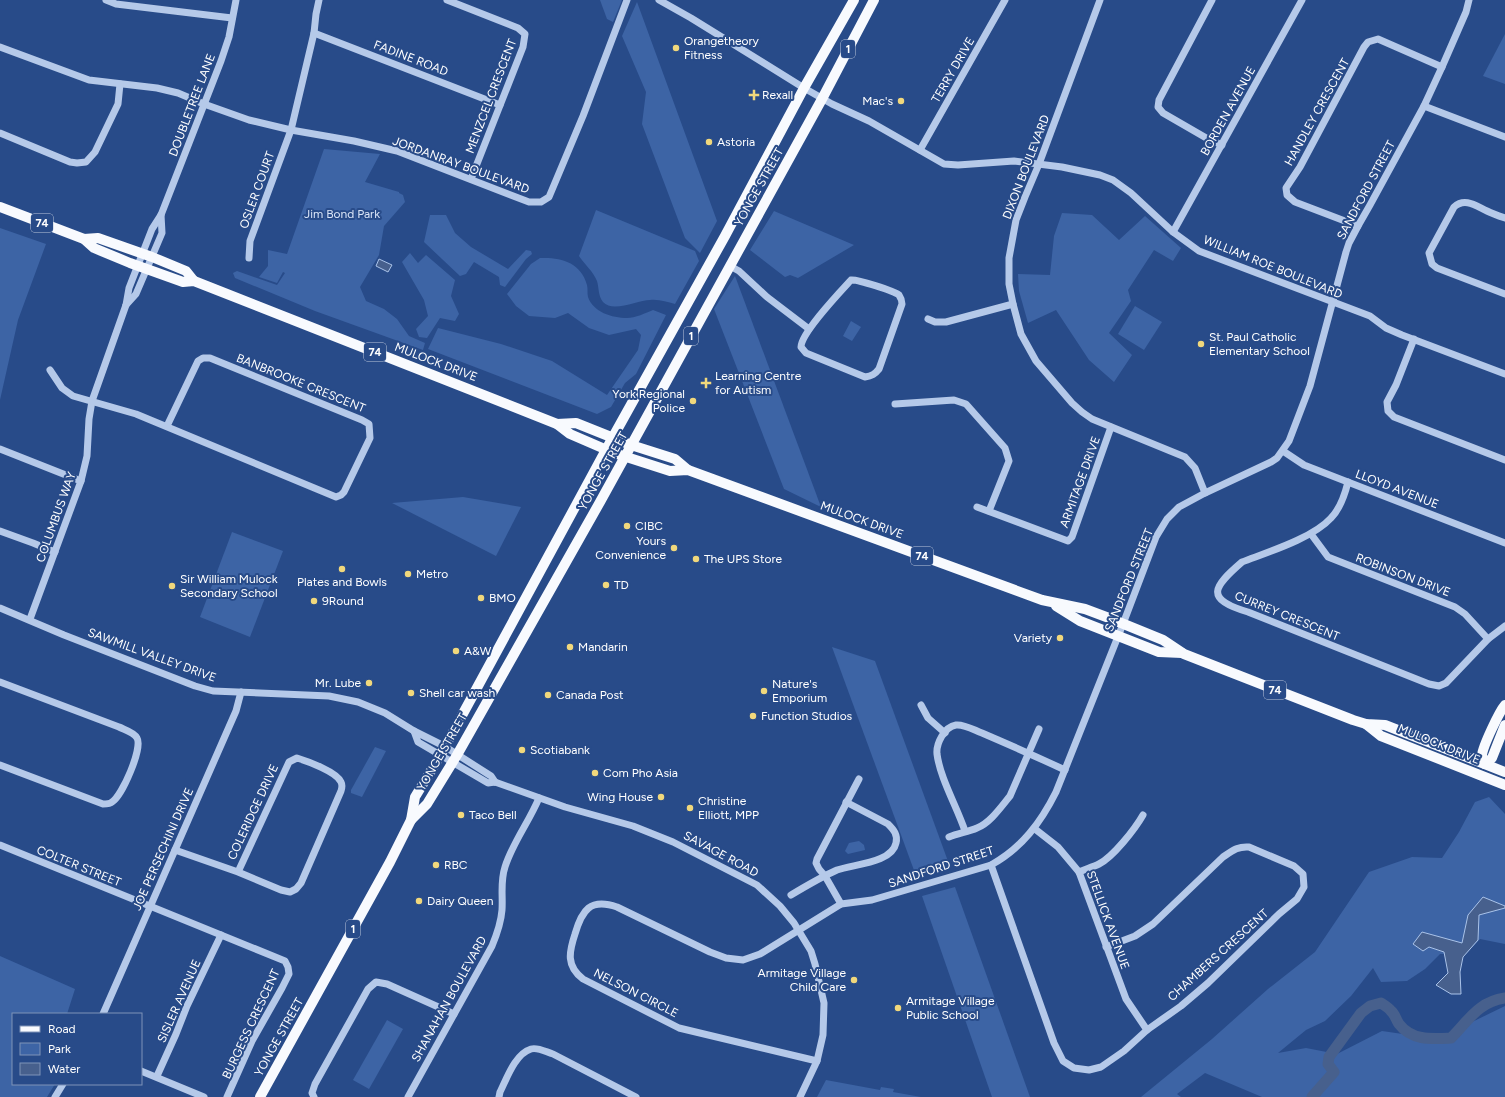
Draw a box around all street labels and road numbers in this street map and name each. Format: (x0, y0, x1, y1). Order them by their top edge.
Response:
street label: TERRY DRIVE (929, 35, 977, 105)
street label: MENZCEL CRESCENT (463, 36, 519, 155)
street label: FADINE ROAD (372, 37, 450, 79)
road number: 1 (841, 40, 855, 58)
street label: DOUBLETREE LANE (166, 52, 218, 158)
street label: HANDLEY CRESCENT (1282, 56, 1353, 168)
street label: BORDEN AVENUE (1198, 64, 1258, 158)
street label: DIXON BOULEVARD (1000, 113, 1052, 221)
street label: JORDANRAY BOULEVARD (391, 134, 531, 196)
street label: SANDFORD STREET (1334, 138, 1398, 242)
street label: YONGE STREET (732, 145, 786, 229)
street label: OSLER COURT (237, 149, 278, 230)
road number: 74 (31, 214, 53, 232)
street label: WILLIAM ROE BOULEVARD (1201, 233, 1345, 301)
road number: 1 (684, 327, 698, 345)
street label: MULOCK DRIVE (393, 340, 479, 384)
road number: 74 (364, 343, 386, 361)
street label: BANBROOKE CRESCENT (234, 351, 368, 415)
street label: YONGE STREET (576, 429, 630, 513)
street label: ARMITAGE DRIVE (1057, 434, 1103, 530)
street label: LLOYD AVENUE (1354, 467, 1440, 511)
street label: COLUMBUS WAY (33, 469, 79, 564)
street label: MULOCK DRIVE (819, 498, 905, 542)
street label: SANDFORD STREET (1102, 526, 1156, 634)
road number: 74 (911, 547, 933, 565)
street label: ROBINSON DRIVE (1354, 551, 1452, 599)
street label: CURREY CRESCENT (1233, 589, 1342, 644)
street label: SAWMILL VALLEY DRIVE (86, 625, 218, 685)
road number: 74 (1264, 681, 1286, 699)
street label: YONGE STREET (414, 710, 470, 793)
street label: MULOCK DRIVE (1396, 721, 1482, 767)
street label: COLERIDGE DRIVE (225, 762, 281, 862)
street label: JOE PERSECHINI DRIVE (130, 786, 196, 912)
street label: SAVAGE ROAD (681, 828, 761, 880)
street label: COLTER STREET (35, 843, 124, 889)
street label: SANDFORD STREET (887, 843, 996, 891)
street label: STELLICK AVENUE (1084, 869, 1132, 971)
street label: CHAMBERS CRESCENT (1165, 906, 1271, 1004)
road number: 1 (346, 920, 360, 938)
street label: SHANAHAN BOULEVARD (409, 934, 489, 1064)
street label: SISLER AVENUE (154, 957, 204, 1045)
street label: NELSON CIRCLE (591, 966, 681, 1020)
street label: BURGESS CRESCENT (219, 967, 283, 1081)
street label: YONGE STREET (252, 995, 306, 1079)

